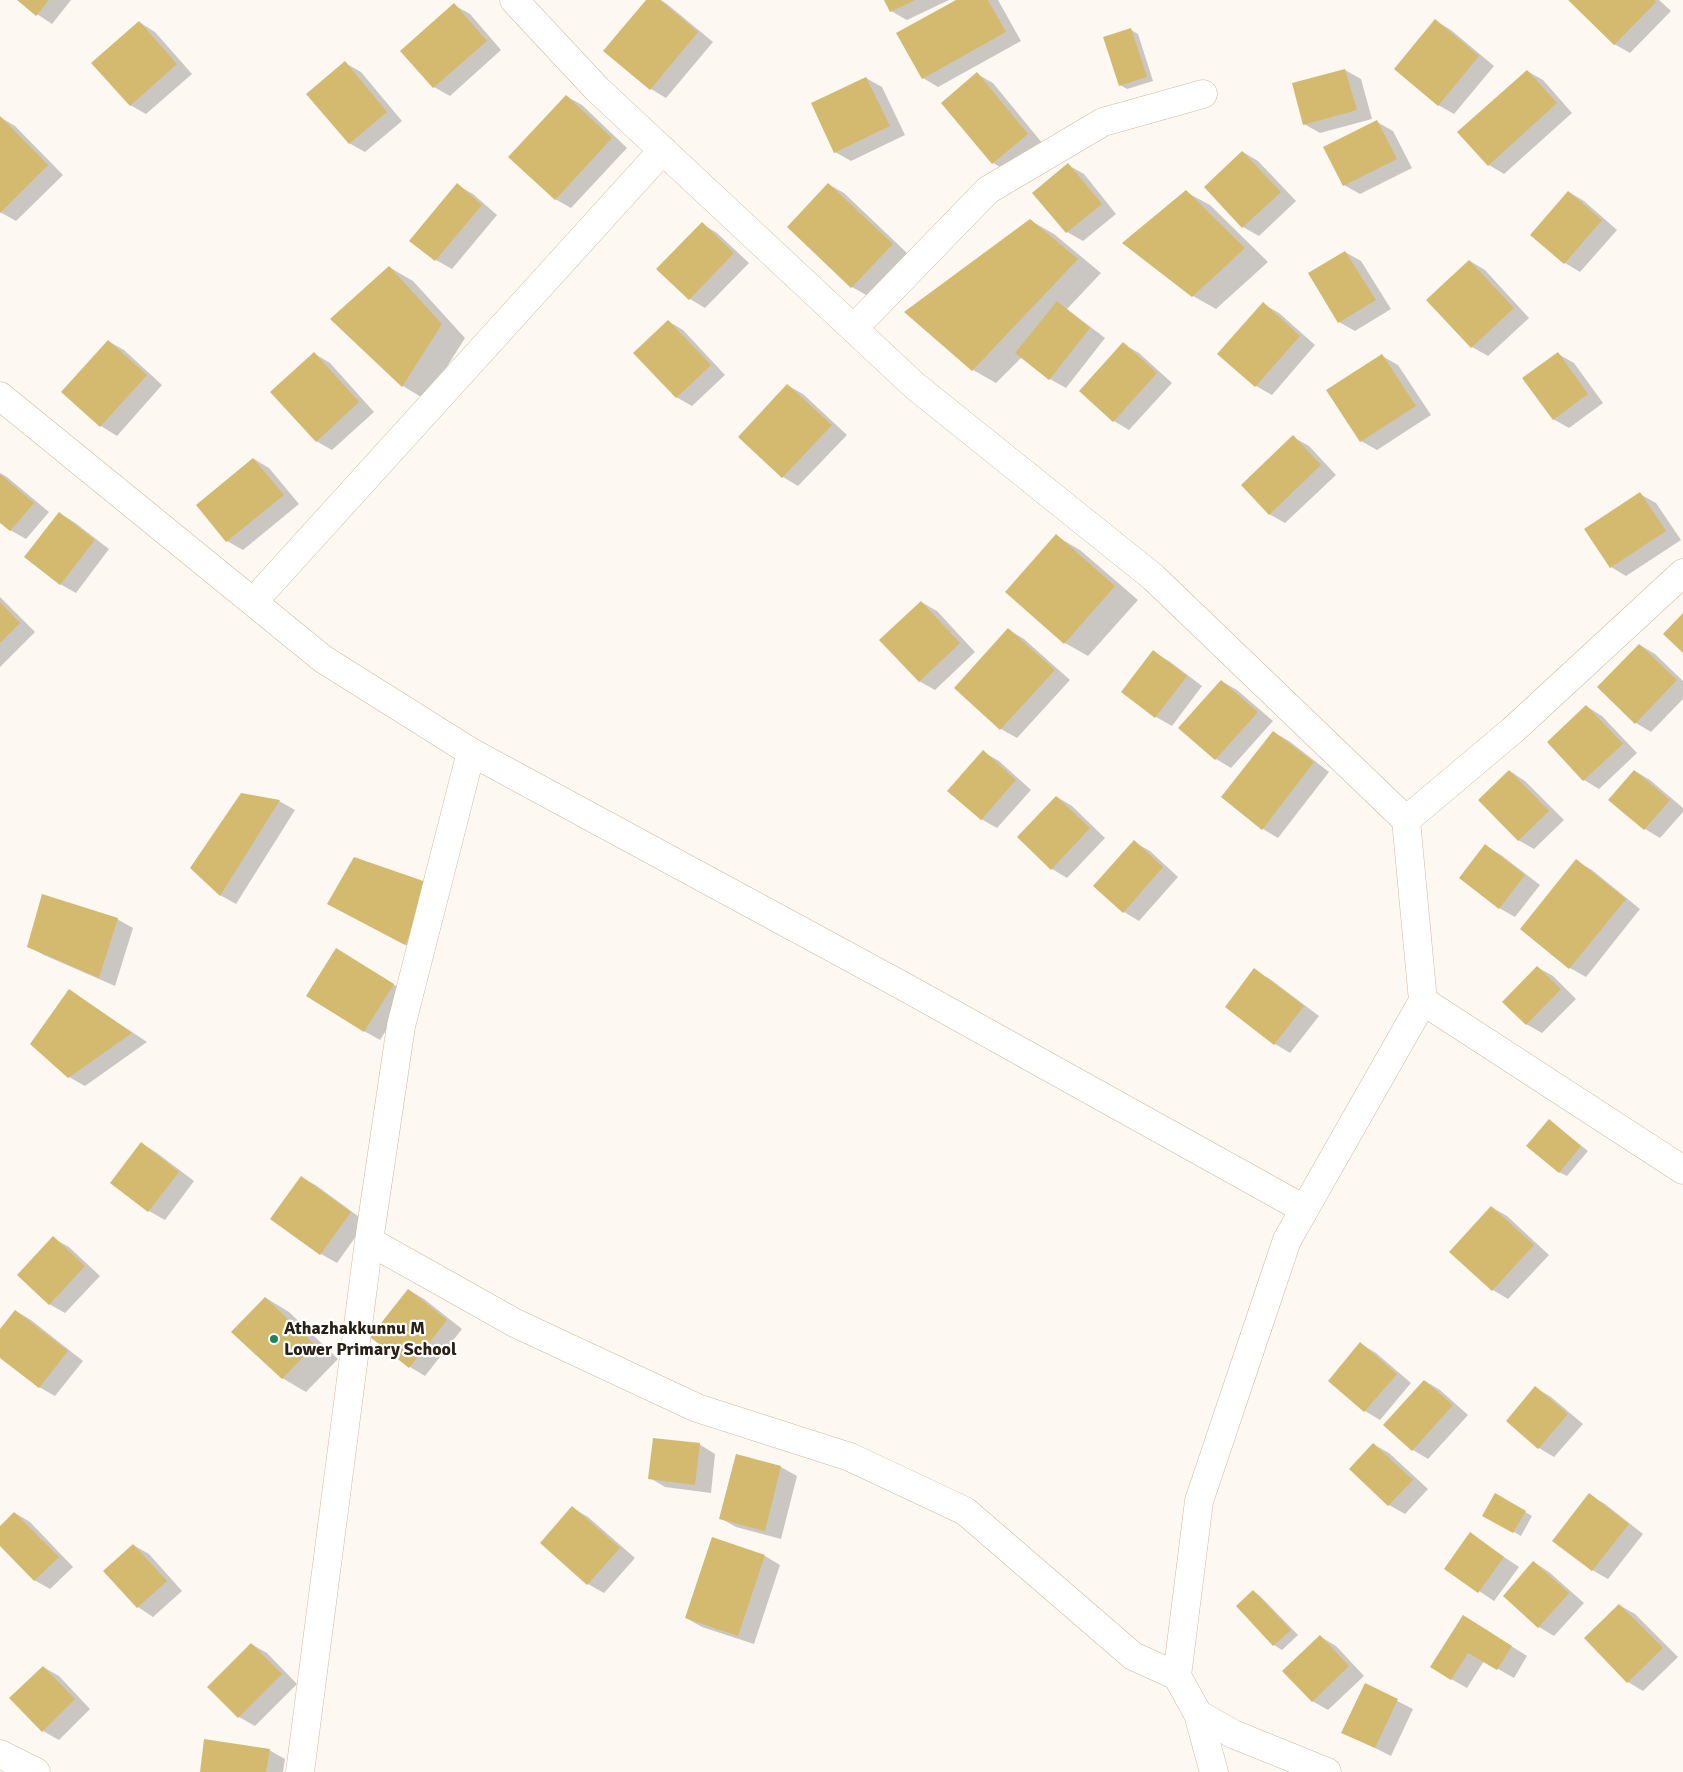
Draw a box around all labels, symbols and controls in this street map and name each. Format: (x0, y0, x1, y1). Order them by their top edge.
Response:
place label: Athazhakkunnu M Lower Primary School (284, 1318, 457, 1360)
marker: Athazhakkunnu M Lower Primary School (268, 1333, 280, 1345)

